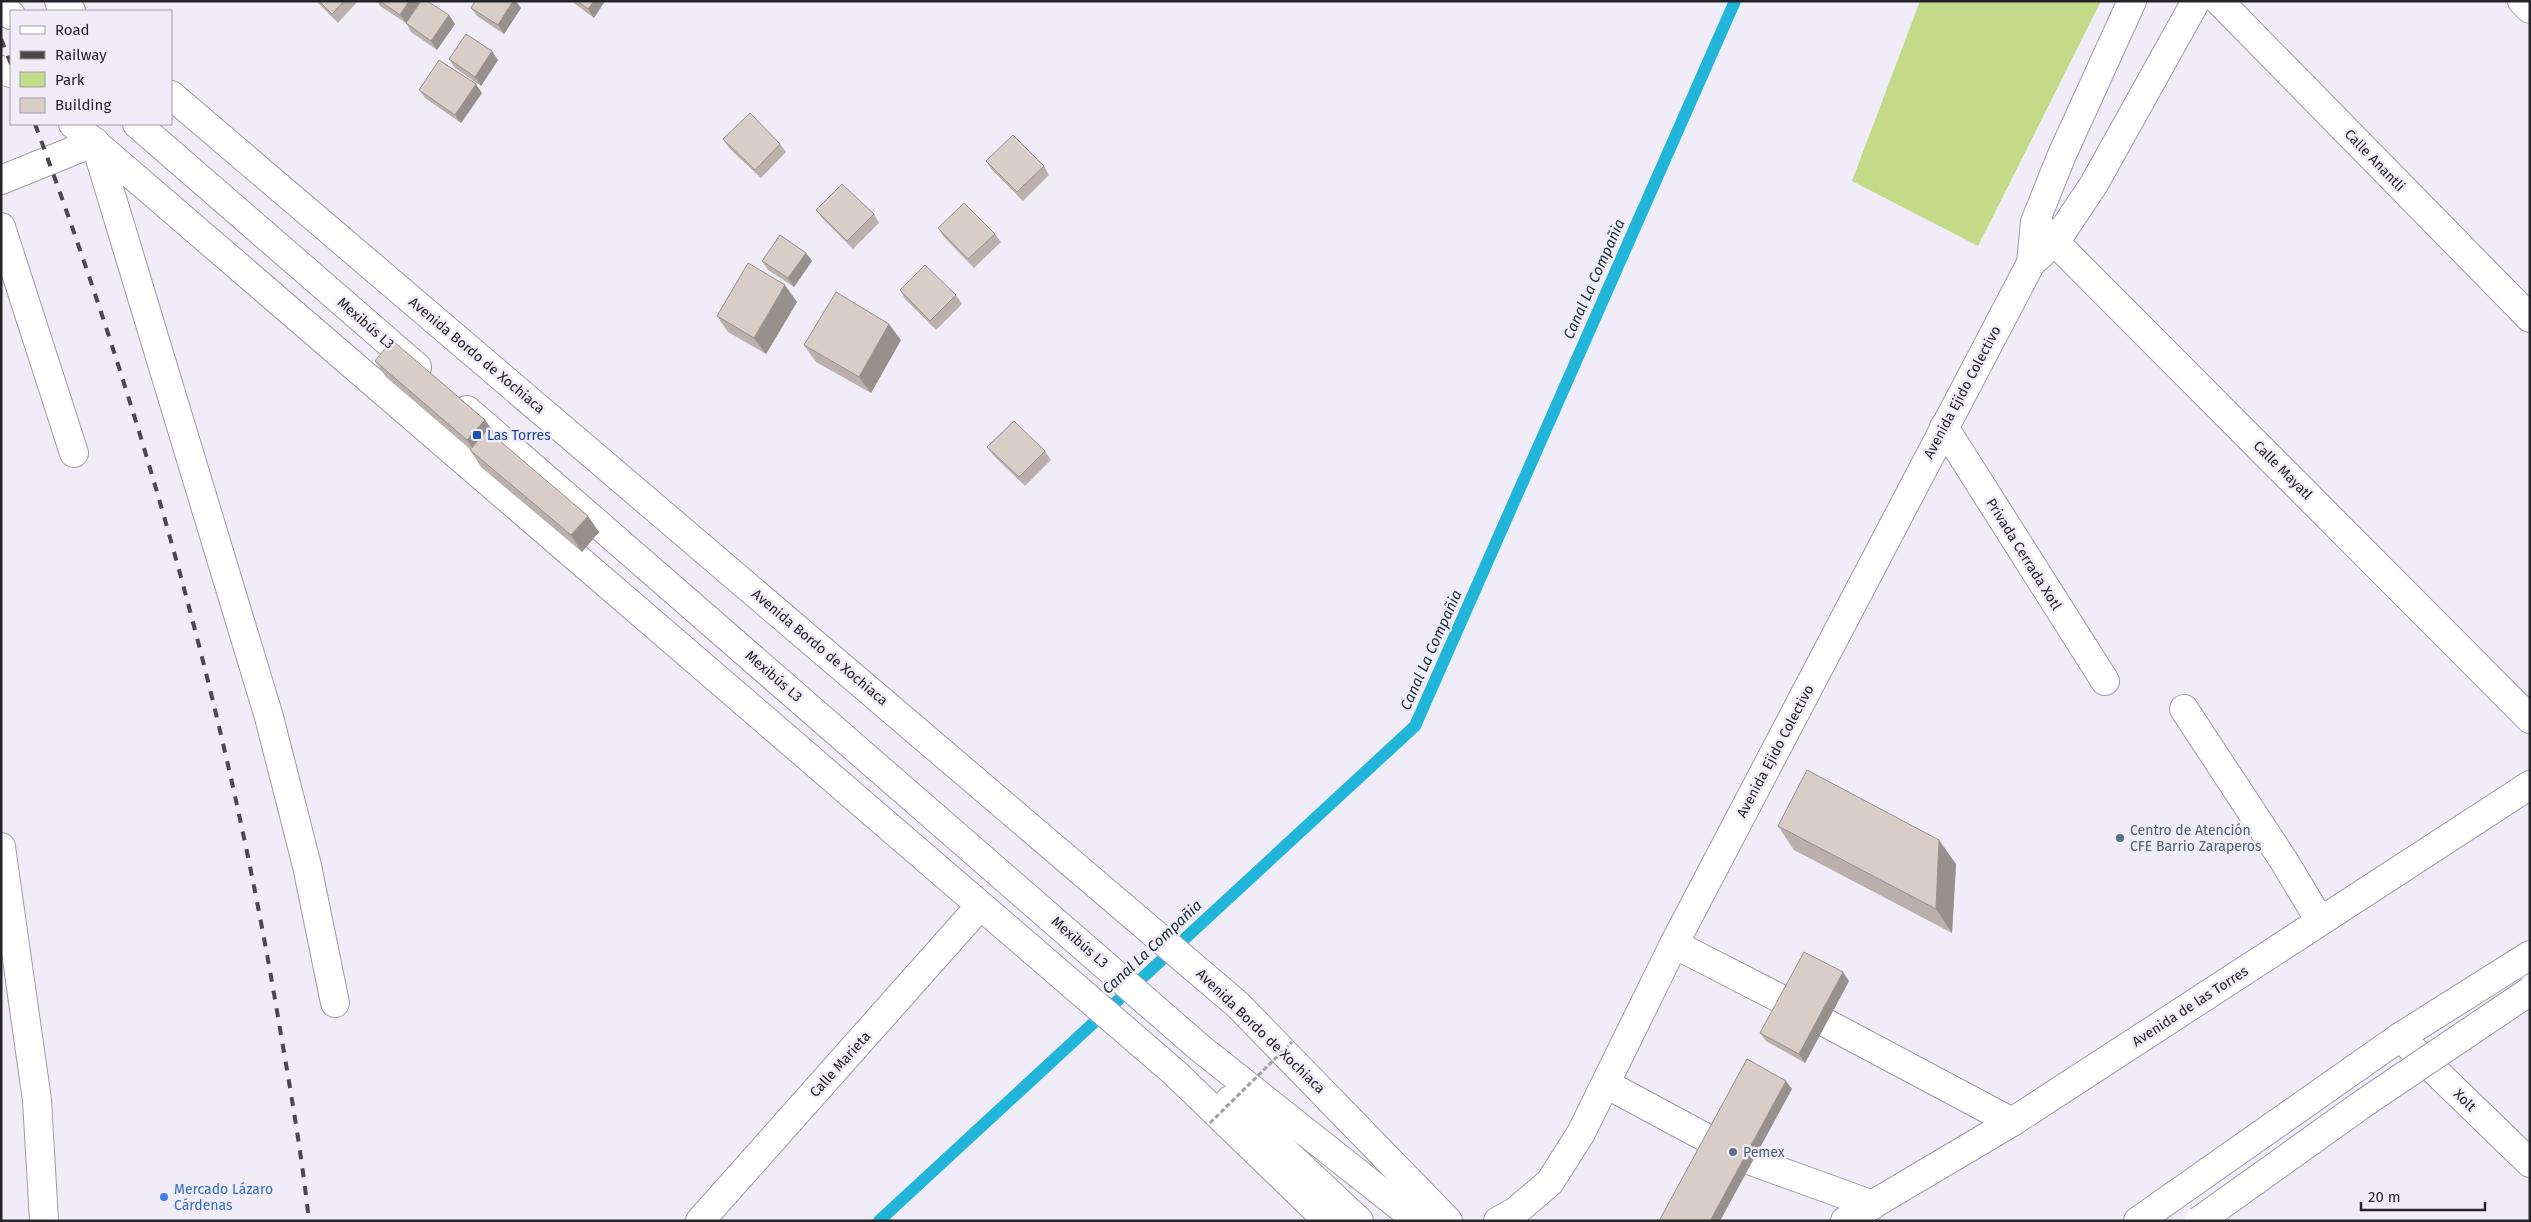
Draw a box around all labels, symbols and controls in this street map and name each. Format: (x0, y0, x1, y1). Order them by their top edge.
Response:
legend (10, 10, 172, 125)
text: Road (55, 21, 90, 39)
text: Railway (55, 46, 107, 64)
text: Park (55, 71, 85, 89)
text: Building (55, 96, 111, 114)
street label: Calle Anantli (2341, 126, 2408, 195)
water label: Canal La Compañia (1559, 216, 1629, 342)
street label: Mexibús L3 (334, 294, 398, 353)
street label: Avenida Bordo de Xochiaca (405, 294, 548, 417)
street label: Avenida Ejido Colectivo (1920, 323, 2005, 462)
place label: Las Torres (487, 427, 551, 444)
marker: Las Torres (471, 429, 483, 441)
street label: Calle Mayatl (2250, 437, 2316, 503)
street label: Privada Cerrada Xotl (1982, 495, 2065, 613)
street label: Avenida Bordo de Xochiaca (748, 586, 891, 709)
water label: Canal La Compañia (1396, 587, 1466, 713)
street label: Mexibús L3 (742, 647, 806, 706)
street label: Avenida Ejido Colectivo (1733, 682, 1818, 821)
place label: Centro de Atención CFE Barrio Zaraperos (2130, 822, 2262, 855)
marker: Centro de Atención CFE Barrio Zaraperos (2114, 832, 2126, 844)
water label: Canal La Compañia (1099, 896, 1205, 998)
street label: Mexibús L3 (1048, 913, 1112, 972)
street label: Avenida de las Torres (2129, 962, 2252, 1050)
street label: Avenida Bordo de Xochiaca (1193, 965, 1328, 1097)
street label: Calle Marieta (806, 1028, 874, 1101)
street label: Xolt (2450, 1086, 2480, 1116)
place label: Pemex (1743, 1144, 1785, 1161)
marker: Pemex (1727, 1146, 1739, 1158)
scale bar (2361, 1180, 2485, 1212)
place label: Mercado Lázaro Cárdenas (174, 1181, 273, 1214)
text: 20 m (2368, 1188, 2401, 1206)
marker: Mercado Lázaro Cárdenas (158, 1191, 170, 1203)

